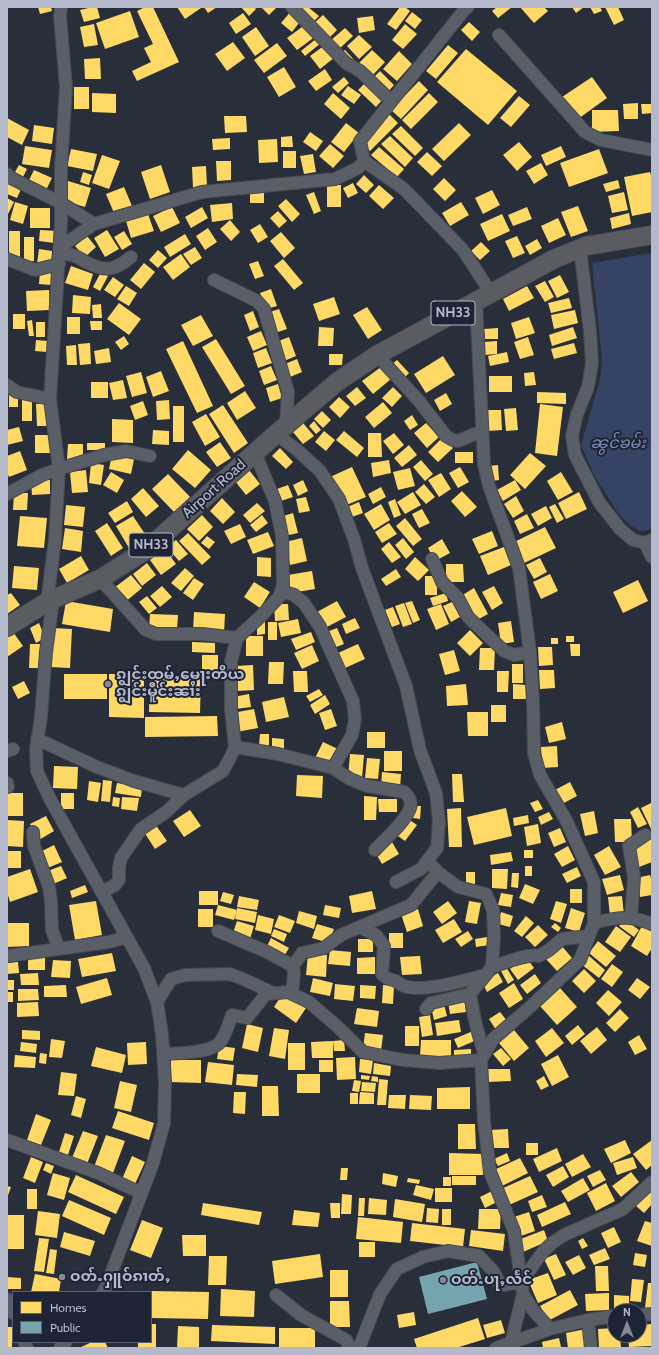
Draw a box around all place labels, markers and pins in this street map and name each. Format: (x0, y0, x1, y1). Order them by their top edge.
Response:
place label: ၵျွင်းထမ်ႇမေႃးတိယ ၵျွင်းမိူင်းၼၢႆး (116, 666, 244, 701)
marker: ၵျွင်းထမ်ႇမေႃးတိယ ၵျွင်းမိူင်းၼၢႆး (103, 679, 113, 689)
place label: ဝတ်ႉႁူဝ်ၵၢတ်ႇ (70, 1268, 171, 1286)
place label: ဝတ်ႉပႃႇလႅင် (451, 1271, 532, 1289)
marker: ဝတ်ႉႁူဝ်ၵၢတ်ႇ (57, 1272, 67, 1282)
marker: ဝတ်ႉပႃႇလႅင် (438, 1275, 448, 1285)

